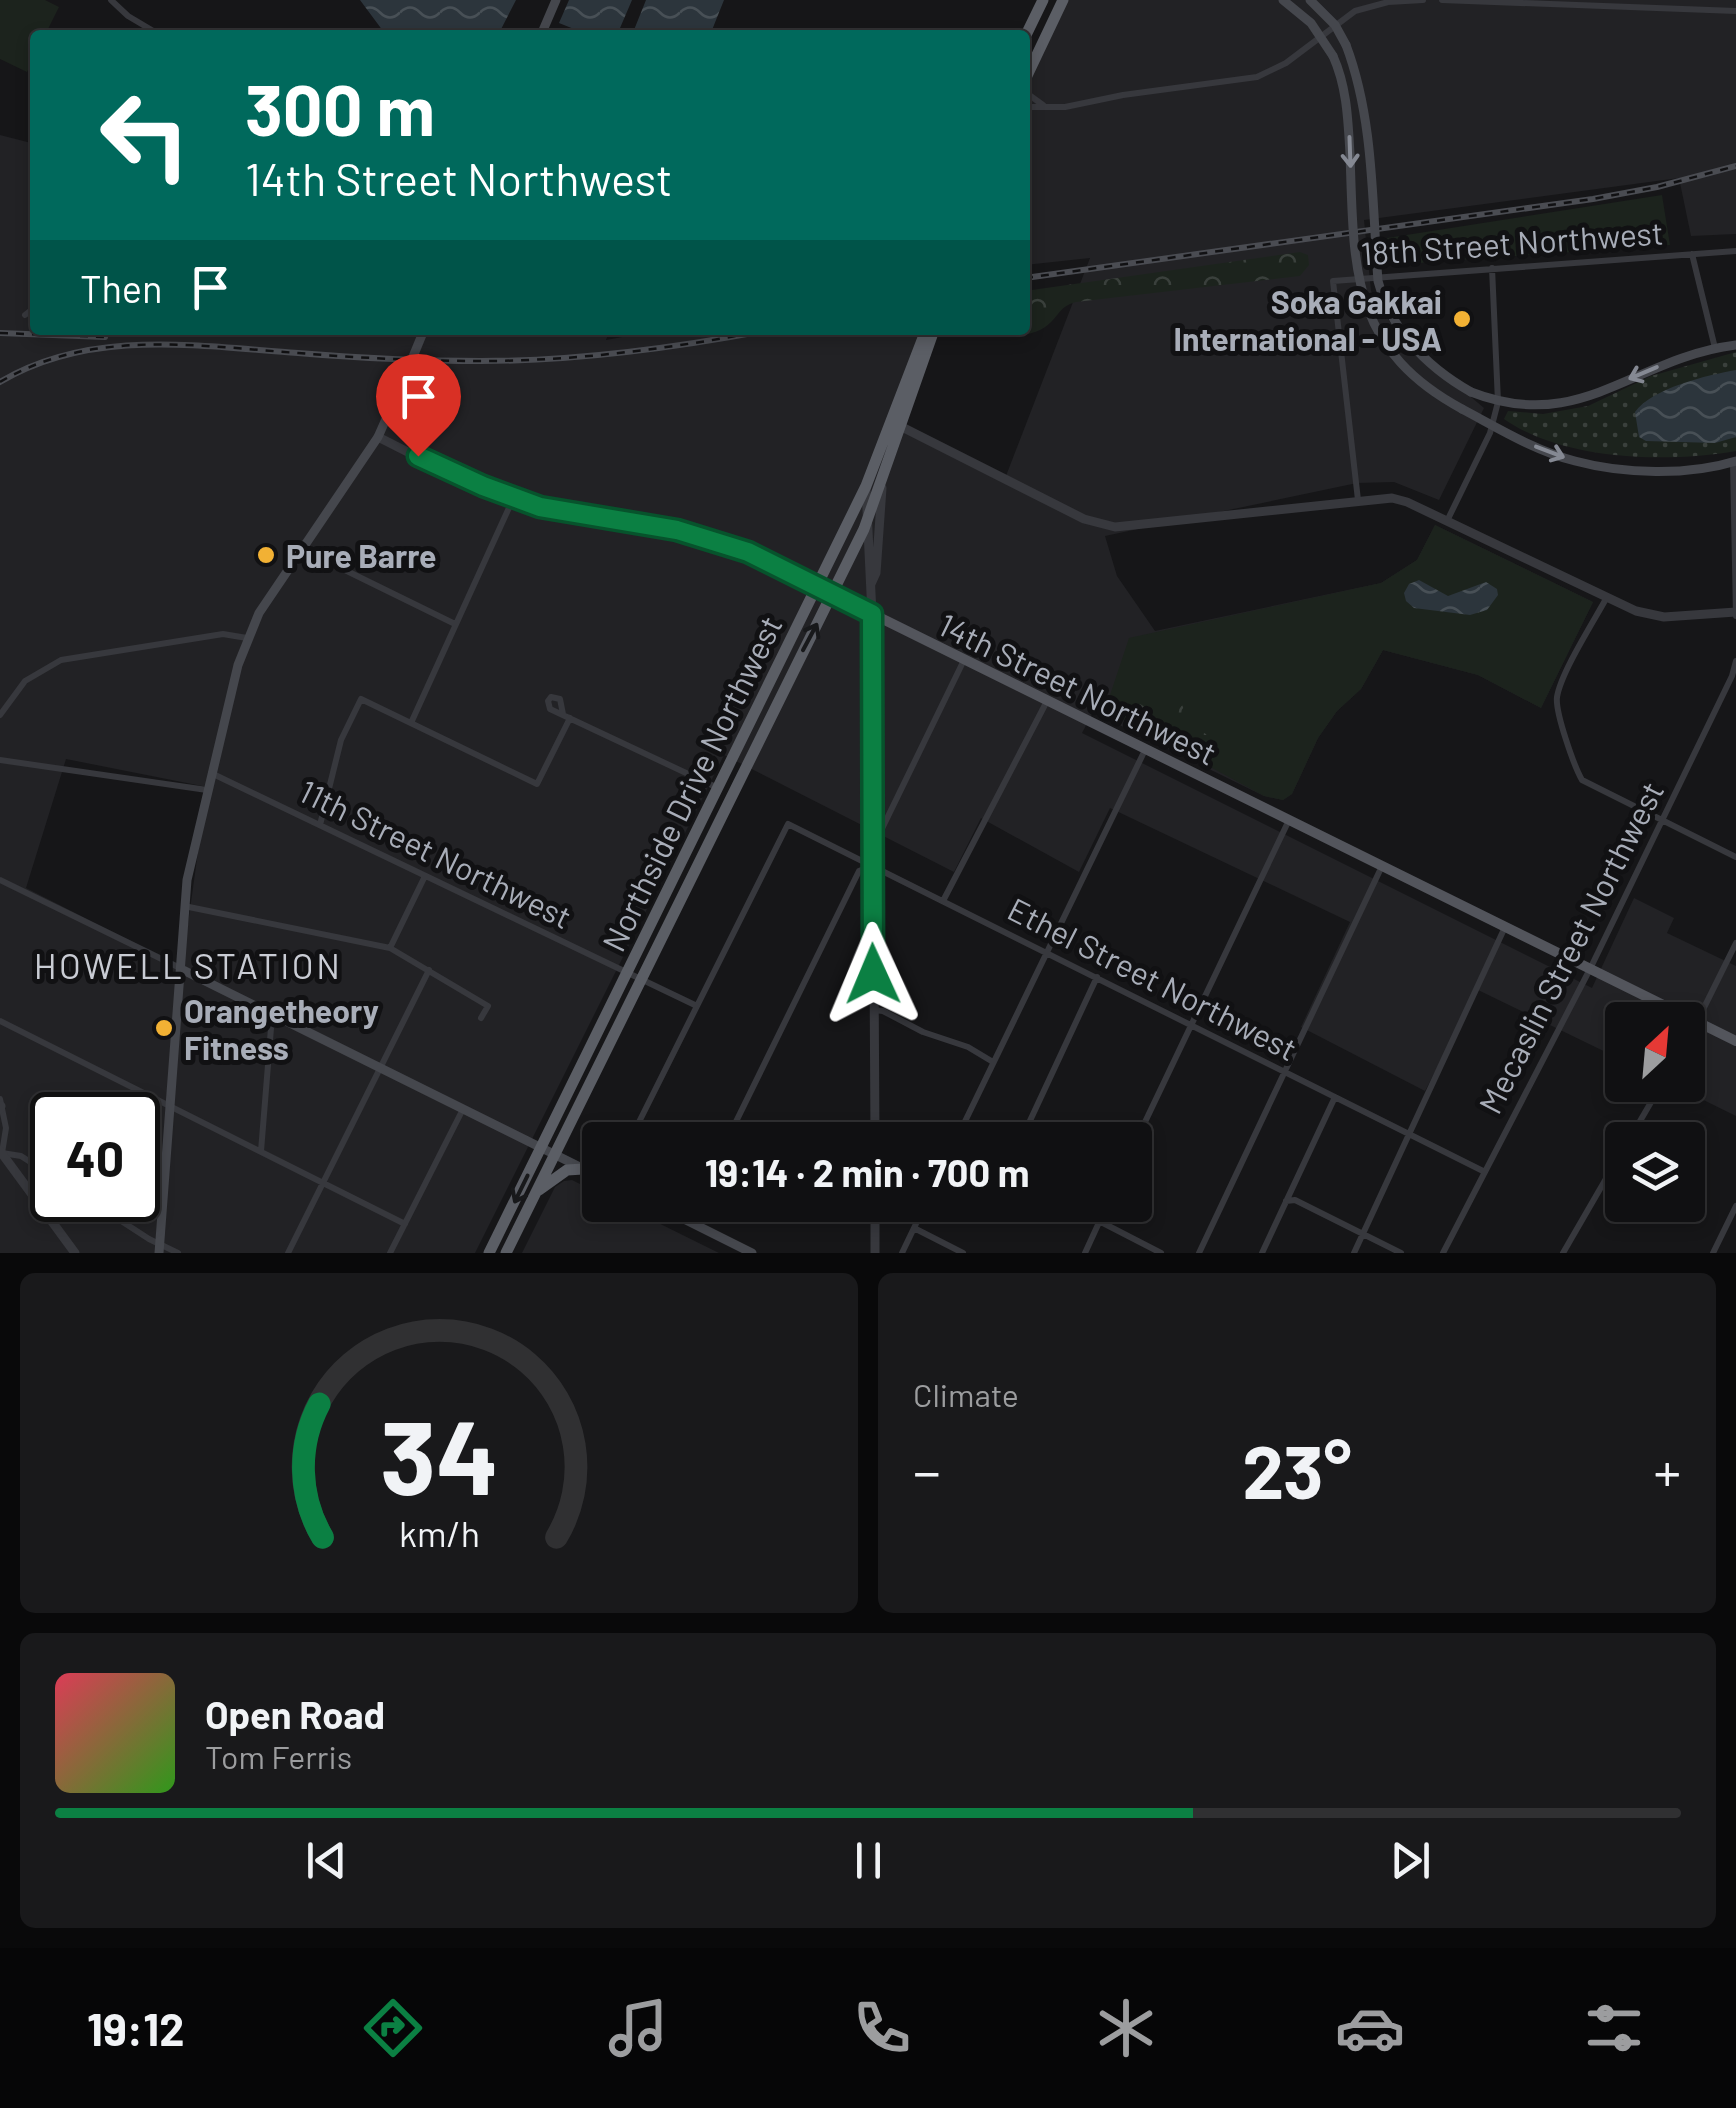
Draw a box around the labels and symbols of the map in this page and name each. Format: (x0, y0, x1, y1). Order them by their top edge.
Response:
one-way arrow (1340, 135, 1359, 167)
street label: 18th Street Northwest (1360, 212, 1664, 272)
place label: Soka Gakkai International - USA (1173, 282, 1442, 357)
marker: Soka Gakkai International - USA (1451, 308, 1473, 330)
pin (376, 354, 461, 457)
one-way arrow (1628, 365, 1659, 383)
one-way arrow (1534, 444, 1564, 462)
place label: Pure Barre (286, 536, 436, 574)
marker: Pure Barre (255, 544, 277, 566)
street label: 14th Street Northwest (933, 604, 1223, 772)
street label: Northside Drive Northwest (593, 609, 789, 957)
one-way arrow (801, 622, 820, 652)
street label: 11th Street Northwest (294, 771, 578, 935)
street label: Mecaslin Street Northwest (1470, 775, 1670, 1119)
street label: Ethel Street Northwest (1002, 889, 1304, 1067)
position arrow (821, 922, 925, 1026)
district label: HOWELL STATION (34, 944, 342, 986)
place label: Orangetheory Fitness (184, 991, 379, 1066)
north arrow (1605, 1002, 1705, 1102)
marker: Orangetheory Fitness (153, 1017, 175, 1039)
speed limit sign: 40 (30, 1092, 160, 1222)
one-way arrow (511, 1174, 530, 1203)

